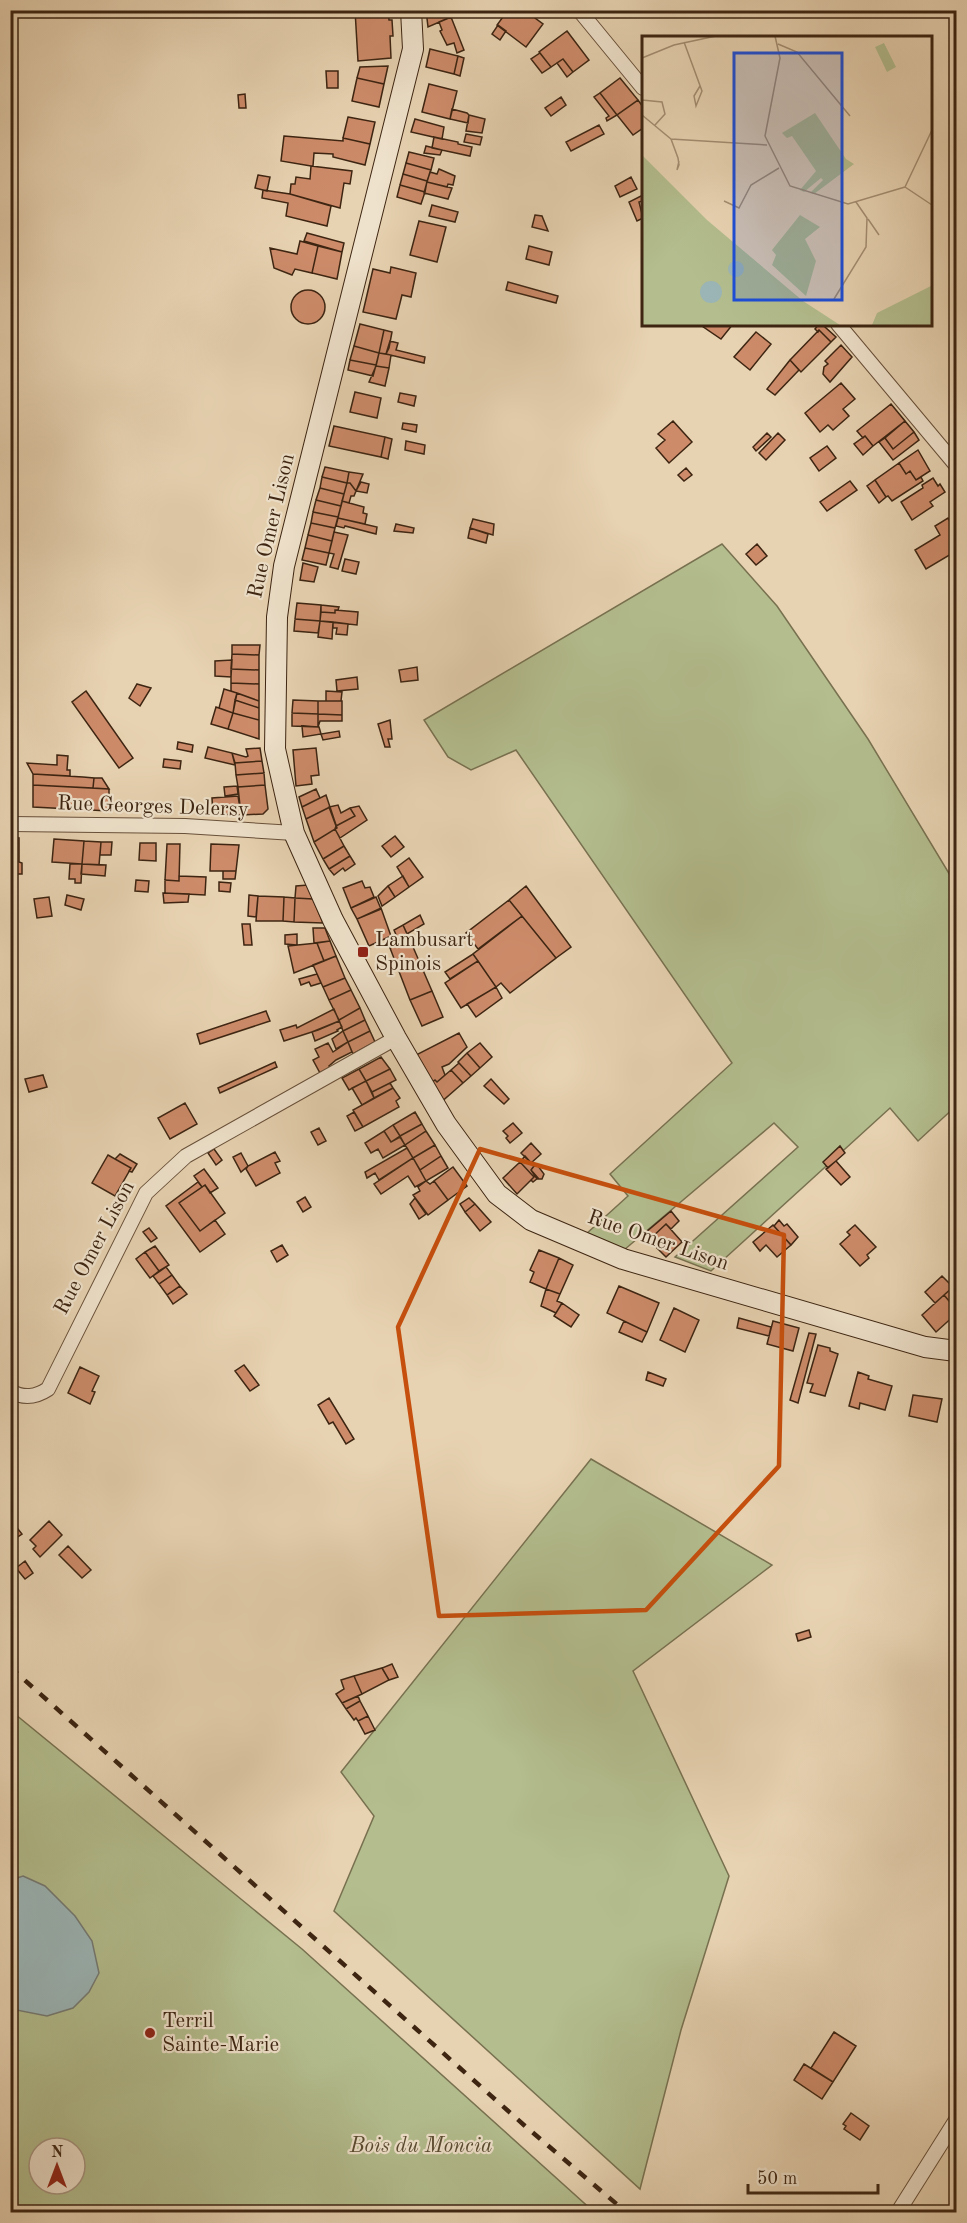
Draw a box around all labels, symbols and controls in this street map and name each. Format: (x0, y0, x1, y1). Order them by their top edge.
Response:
inset map (642, 36, 931, 326)
street label: Rue Omer Lison (245, 452, 299, 600)
street label: Rue Georges Delersy (57, 793, 249, 821)
place label: Lambusart Spinois (375, 930, 474, 975)
marker: Lambusart Spinois (356, 945, 370, 959)
street label: Rue Omer Lison (51, 1178, 139, 1318)
street label: Rue Omer Lison (585, 1207, 731, 1275)
place label: Terril Sainte-Marie (162, 2011, 279, 2056)
marker: Terril Sainte-Marie (143, 2026, 157, 2040)
north arrow (27, 2136, 87, 2196)
park label: Bois du Moncia (349, 2136, 492, 2157)
text: N (51, 2145, 64, 2161)
scale bar (748, 2157, 878, 2195)
text: 50 m (757, 2170, 797, 2188)

